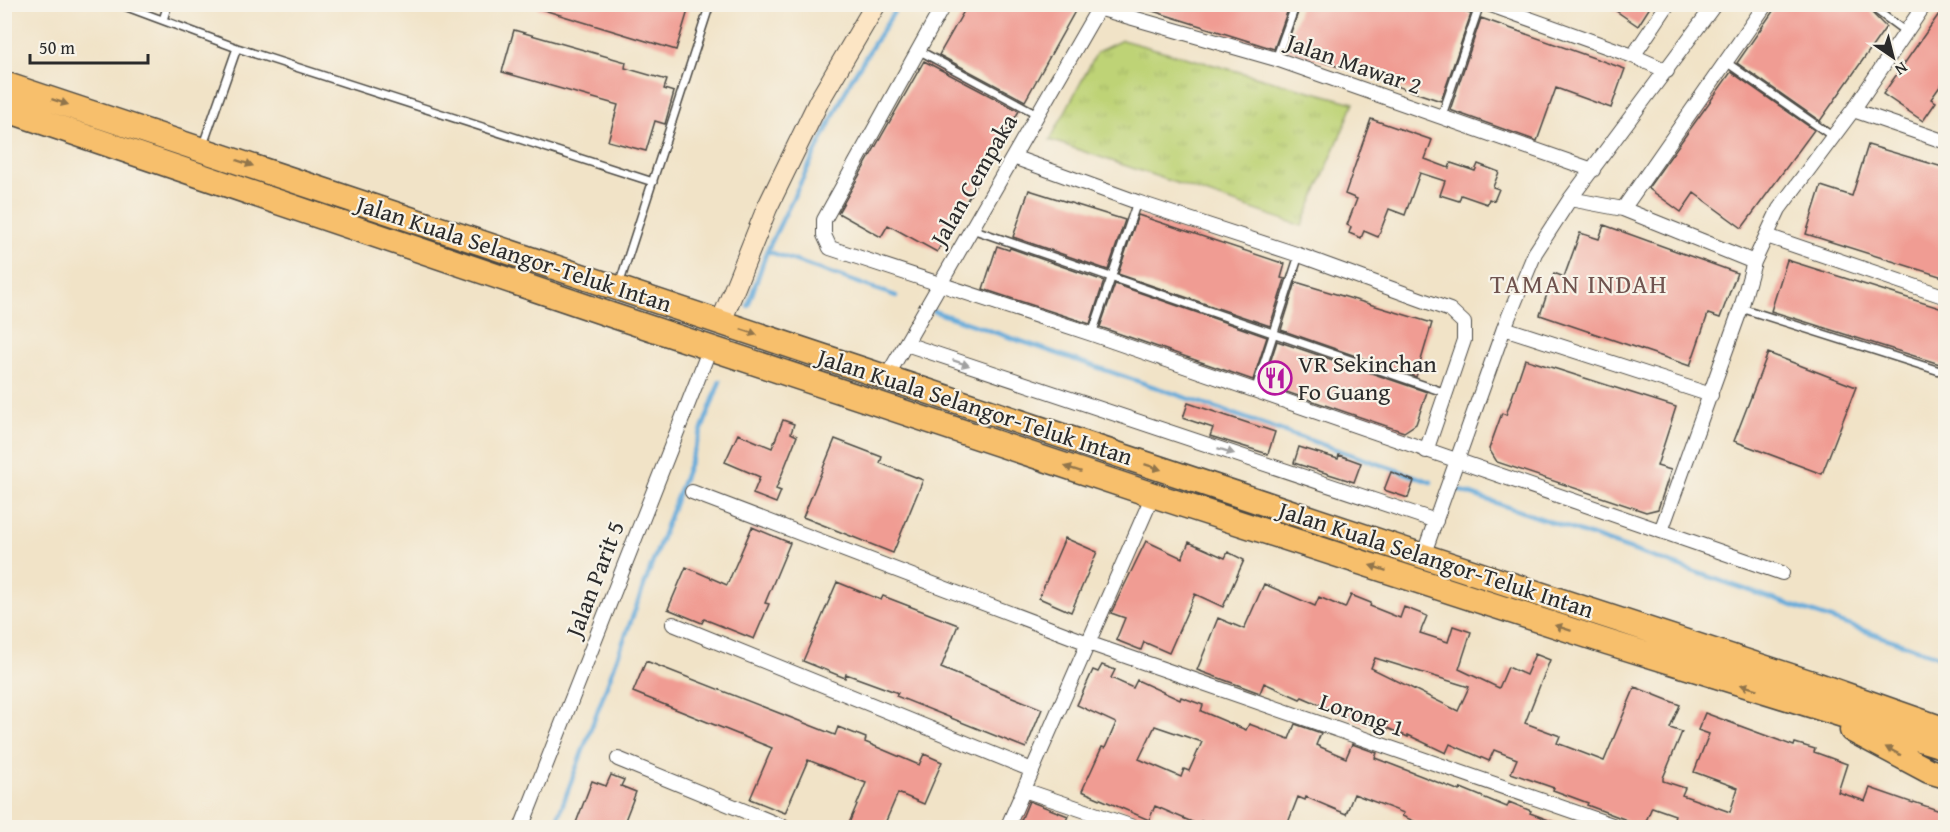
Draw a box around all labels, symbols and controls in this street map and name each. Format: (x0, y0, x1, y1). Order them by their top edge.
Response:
street label: Jalan Mawar 2 (1279, 23, 1427, 103)
scale bar (30, 27, 148, 65)
north arrow (1863, 27, 1923, 87)
text: 50 m (39, 34, 75, 61)
text: N (1890, 56, 1913, 82)
one-way arrow (51, 98, 69, 107)
street label: Jalan Cempaka (920, 107, 1026, 255)
one-way arrow (236, 159, 254, 169)
street label: Jalan Kuala Selangor-Teluk Intan (349, 185, 677, 321)
district label: TAMAN INDAH (1490, 264, 1668, 303)
one-way arrow (740, 327, 758, 337)
street label: Jalan Kuala Selangor-Teluk Intan (810, 338, 1138, 474)
place label: VR Sekinchan Fo Guang (1298, 346, 1437, 409)
one-way arrow (952, 358, 970, 368)
restaurant icon: VR Sekinchan Fo Guang (1257, 360, 1293, 396)
one-way arrow (1217, 447, 1235, 456)
one-way arrow (1144, 462, 1162, 472)
one-way arrow (1064, 463, 1082, 473)
street label: Jalan Kuala Selangor-Teluk Intan (1271, 491, 1599, 627)
street label: Jalan Parit 5 (555, 516, 633, 645)
one-way arrow (1369, 562, 1387, 572)
one-way arrow (1554, 623, 1572, 632)
one-way arrow (1740, 682, 1758, 691)
street label: Lorong 1 (1315, 684, 1409, 745)
one-way arrow (1884, 746, 1901, 756)

